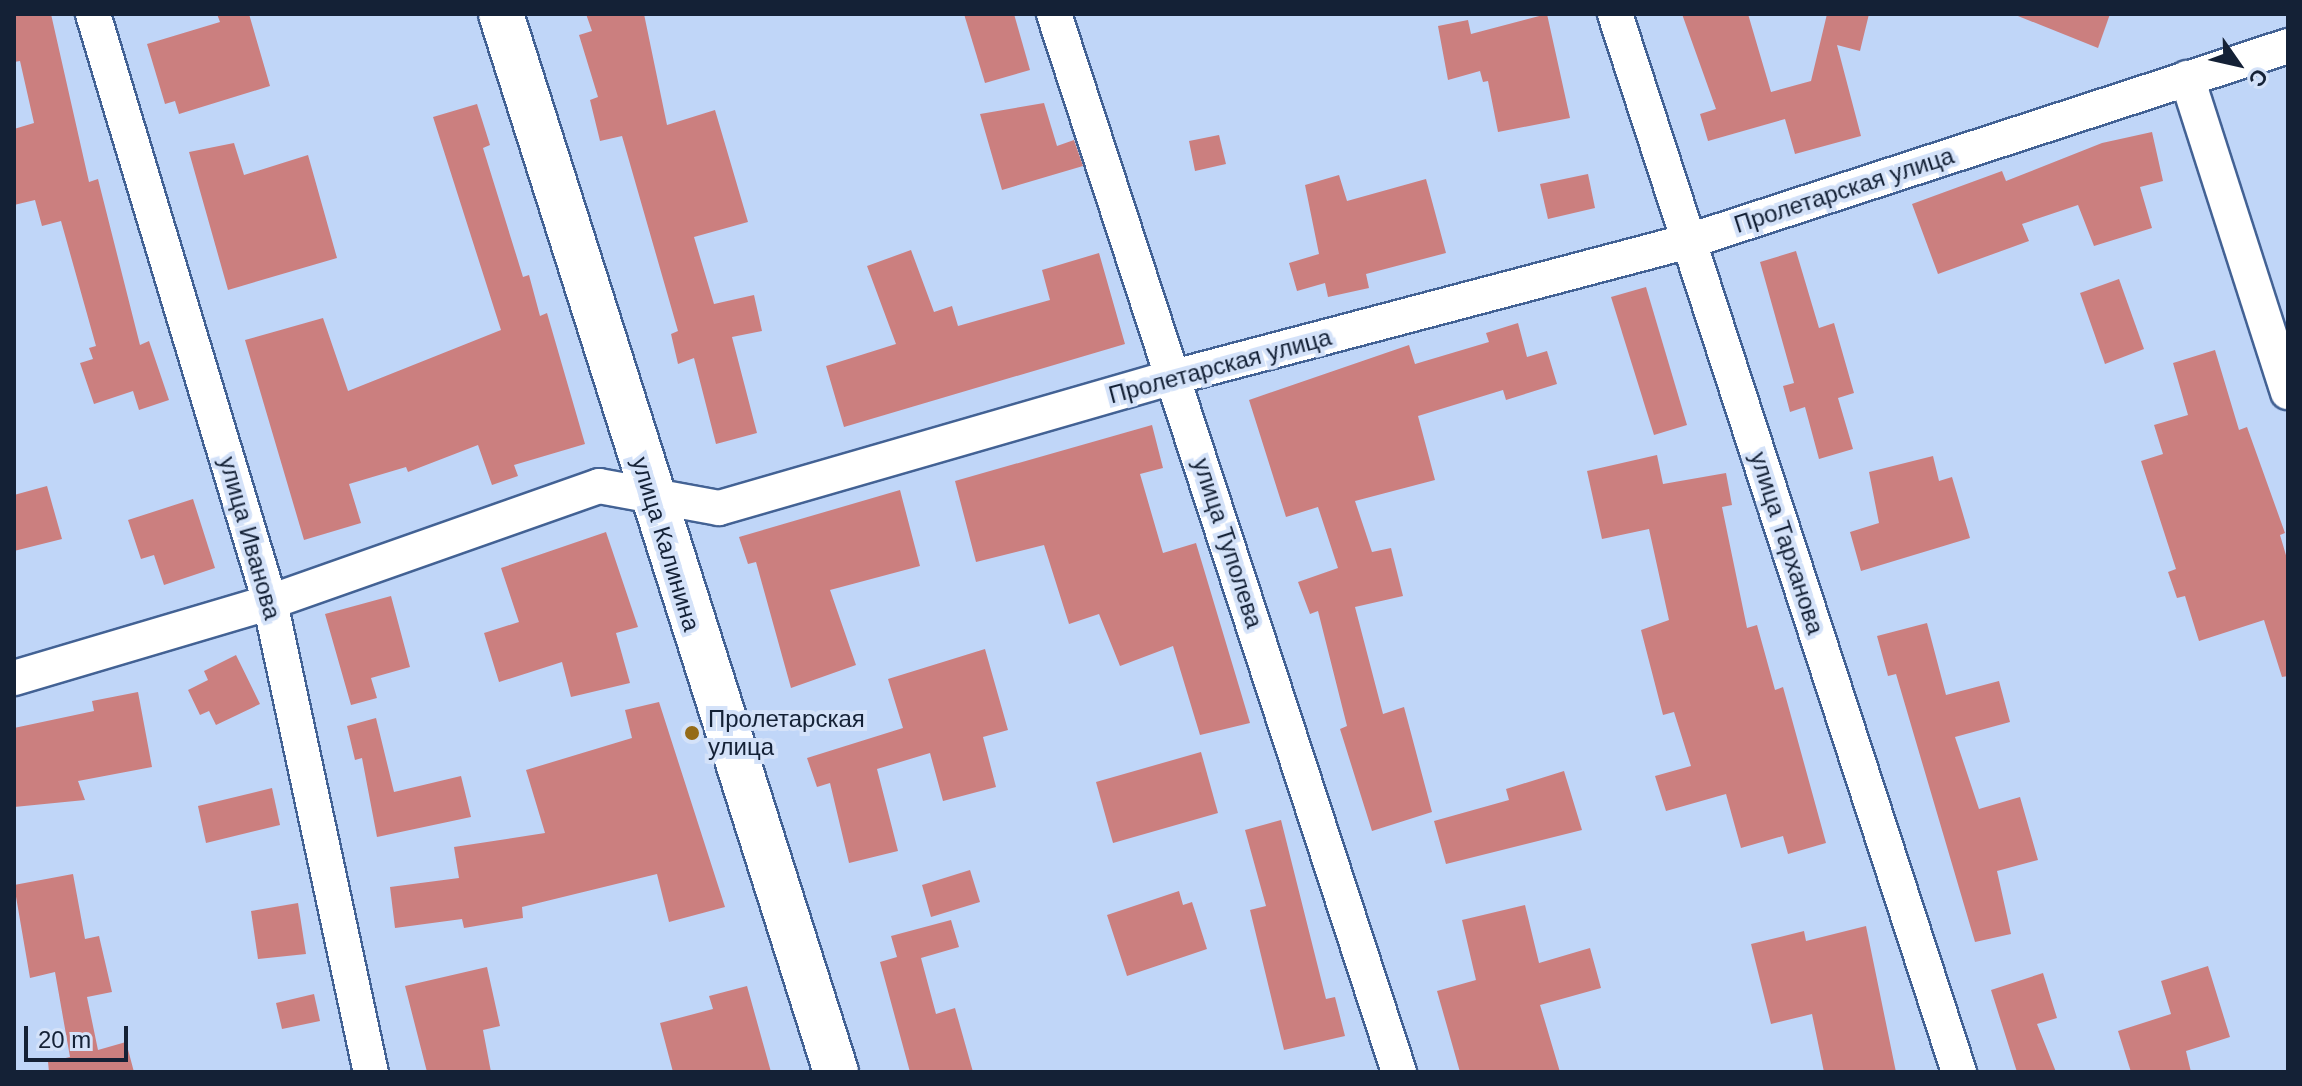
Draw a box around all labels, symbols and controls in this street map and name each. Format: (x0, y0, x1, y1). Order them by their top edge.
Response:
north arrow (2198, 24, 2278, 104)
text: С (2244, 64, 2273, 91)
street label: Пролетарская улица (1730, 141, 1958, 239)
street label: Пролетарская улица (1105, 322, 1335, 410)
street label: улица Тарханова (1744, 448, 1830, 638)
street label: улица Иванова (213, 453, 287, 623)
street label: улица Калинина (626, 453, 706, 635)
street label: улица Туполева (1187, 454, 1269, 632)
place label: Пролетарская улица (708, 705, 865, 761)
marker: Пролетарская улица (683, 724, 701, 742)
scale bar (28, 1010, 132, 1060)
text: 20 m (38, 1026, 91, 1053)

